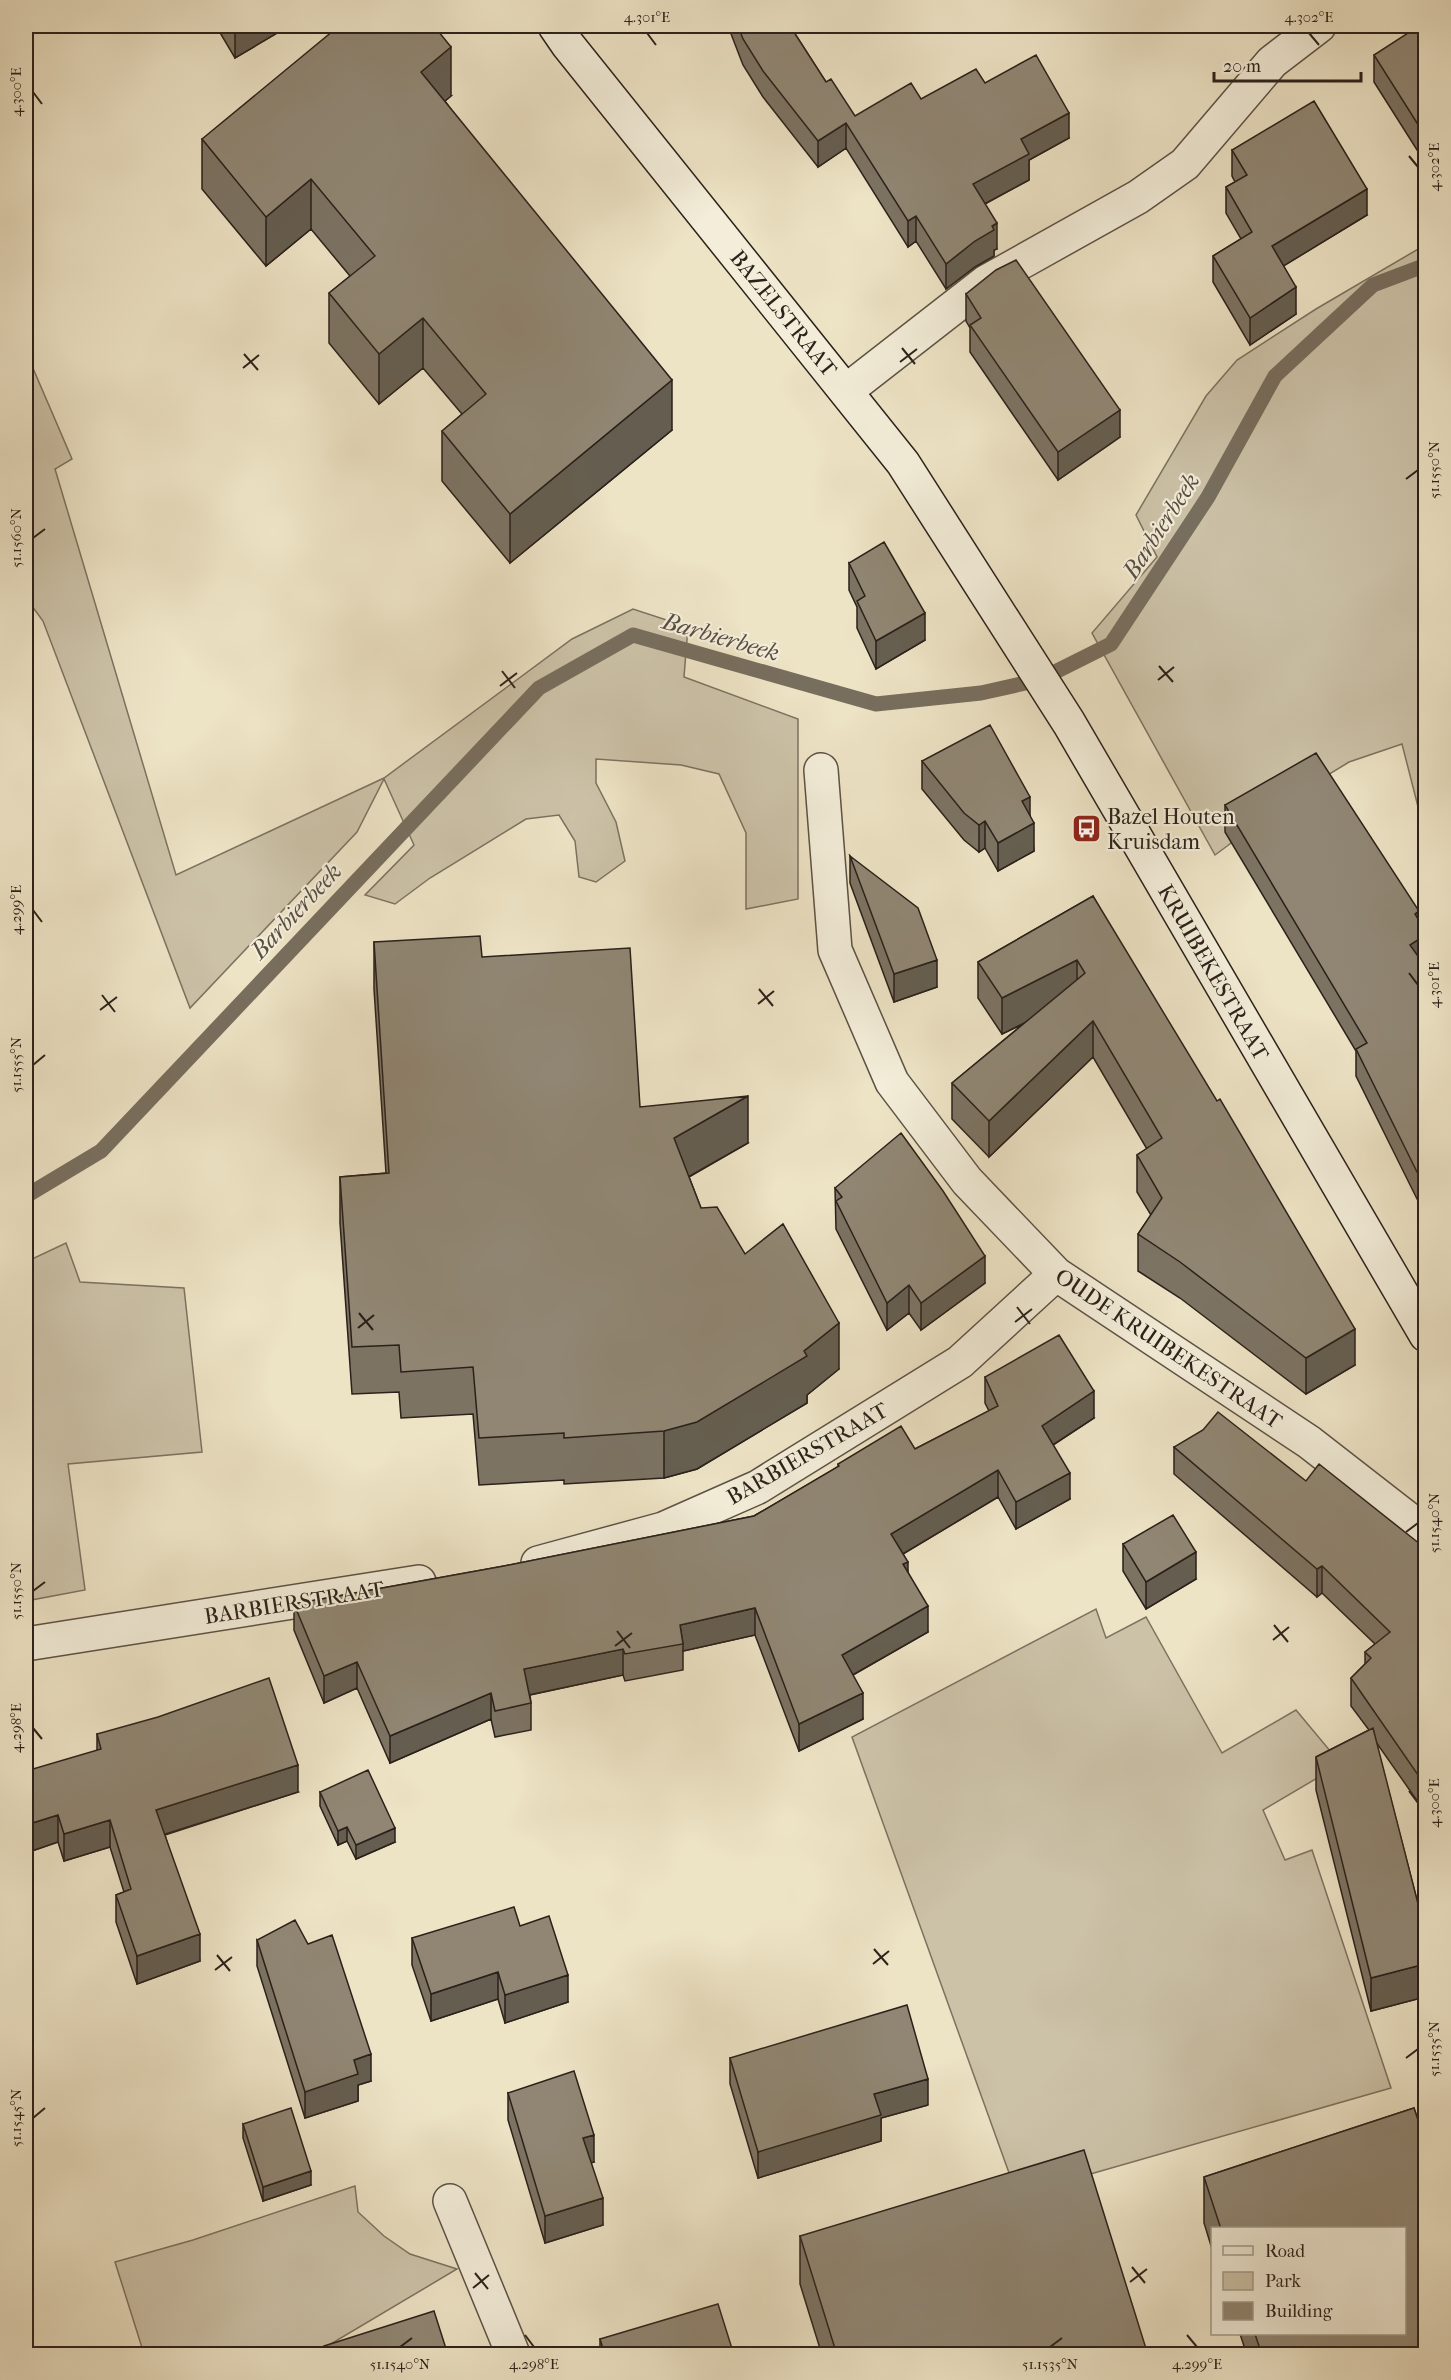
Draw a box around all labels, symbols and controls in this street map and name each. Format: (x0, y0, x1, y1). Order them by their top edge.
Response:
text: 4.301°E (624, 8, 670, 26)
text: 4.302°E (1285, 8, 1333, 26)
scale bar (1214, 45, 1361, 83)
text: 20 m (1223, 56, 1261, 77)
text: 4.300°E (7, 67, 25, 117)
text: 4.302°E (1425, 143, 1443, 191)
street label: BAZELSTRAAT (724, 245, 843, 383)
text: 51.1550°N (1425, 440, 1443, 499)
water label: Barbierbeek (1115, 468, 1206, 586)
text: 51.1560°N (7, 508, 25, 568)
water label: Barbierbeek (657, 606, 783, 667)
place label: Bazel Houten Kruisdam (1107, 804, 1235, 855)
bus stop icon: Bazel Houten Kruisdam (1070, 813, 1102, 845)
water label: Barbierbeek (243, 857, 347, 966)
street label: KRUIBEKESTRAAT (1152, 880, 1275, 1066)
text: 4.299°E (7, 885, 25, 935)
text: 4.301°E (1425, 962, 1443, 1008)
text: 51.1555°N (7, 1036, 25, 1093)
street label: OUDE KRUIBEKESTRAAT (1050, 1263, 1288, 1435)
street label: BARBIERSTRAAT (722, 1397, 894, 1511)
text: 51.1540°N (1425, 1492, 1443, 1553)
text: 51.1550°N (7, 1561, 25, 1620)
street label: BARBIERSTRAAT (202, 1576, 387, 1630)
text: 4.298°E (7, 1703, 25, 1753)
text: 4.300°E (1425, 1778, 1443, 1828)
text: 51.1535°N (1425, 2020, 1443, 2077)
text: 51.1545°N (7, 2088, 25, 2147)
legend (1211, 2227, 1406, 2335)
text: Road (1265, 2241, 1305, 2262)
text: Park (1265, 2271, 1302, 2292)
text: Building (1265, 2301, 1333, 2322)
text: 51.1540°N (370, 2355, 431, 2373)
text: 4.298°E (509, 2355, 559, 2373)
text: 51.1535°N (1022, 2355, 1079, 2373)
text: 4.299°E (1172, 2355, 1222, 2373)

